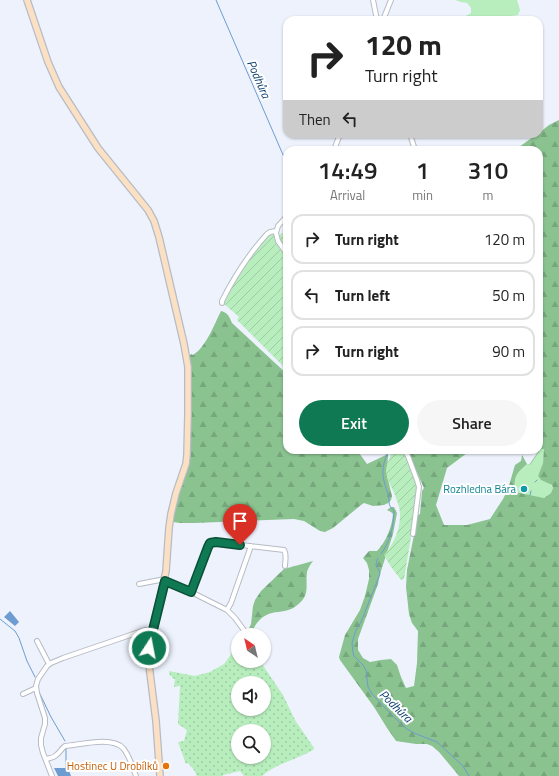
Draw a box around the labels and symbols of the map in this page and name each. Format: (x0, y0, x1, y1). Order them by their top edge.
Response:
water label: Podhůra (242, 57, 276, 102)
place label: Rozhledna Bára (443, 481, 516, 497)
marker: Rozhledna Bára (519, 484, 529, 494)
pin (223, 504, 257, 545)
position arrow (128, 627, 170, 669)
north arrow (231, 628, 271, 668)
water label: Podhůra (375, 685, 418, 727)
place label: Hostinec U Drobílků (67, 758, 158, 774)
marker: Hostinec U Drobílků (161, 761, 171, 771)

